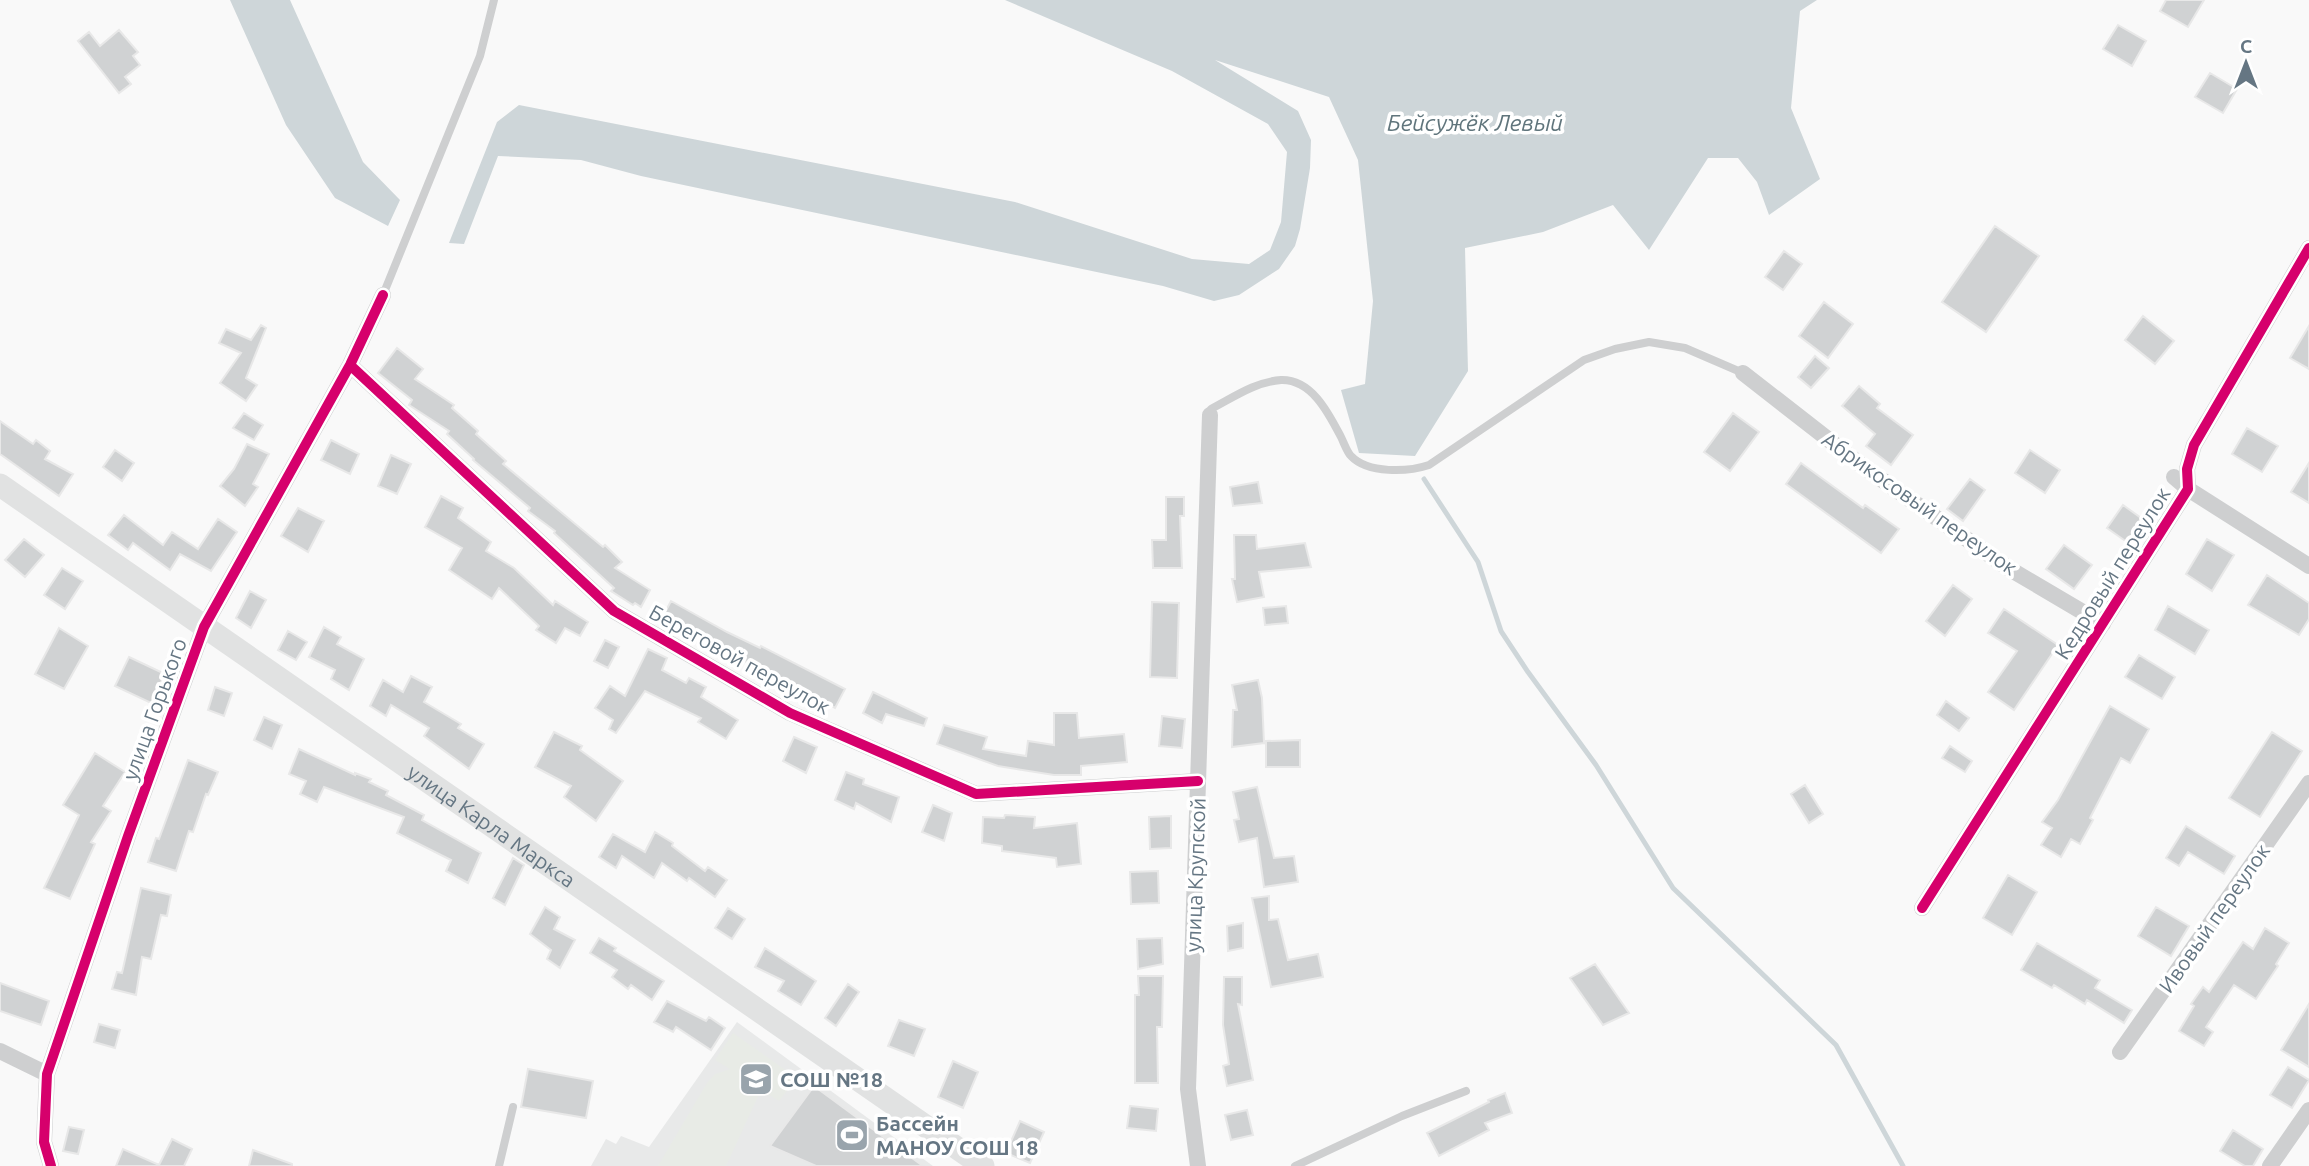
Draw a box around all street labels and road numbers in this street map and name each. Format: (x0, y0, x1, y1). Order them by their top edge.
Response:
street label: Абрикосовый переулок (1818, 427, 2022, 580)
street label: Кедровый переулок (2049, 482, 2175, 663)
street label: Береговой переулок (645, 599, 835, 719)
street label: улица Горького (117, 635, 191, 783)
street label: улица Карла Маркса (403, 759, 580, 892)
street label: улица Крупской (1180, 797, 1210, 953)
street label: Ивовый переулок (2154, 839, 2274, 997)

